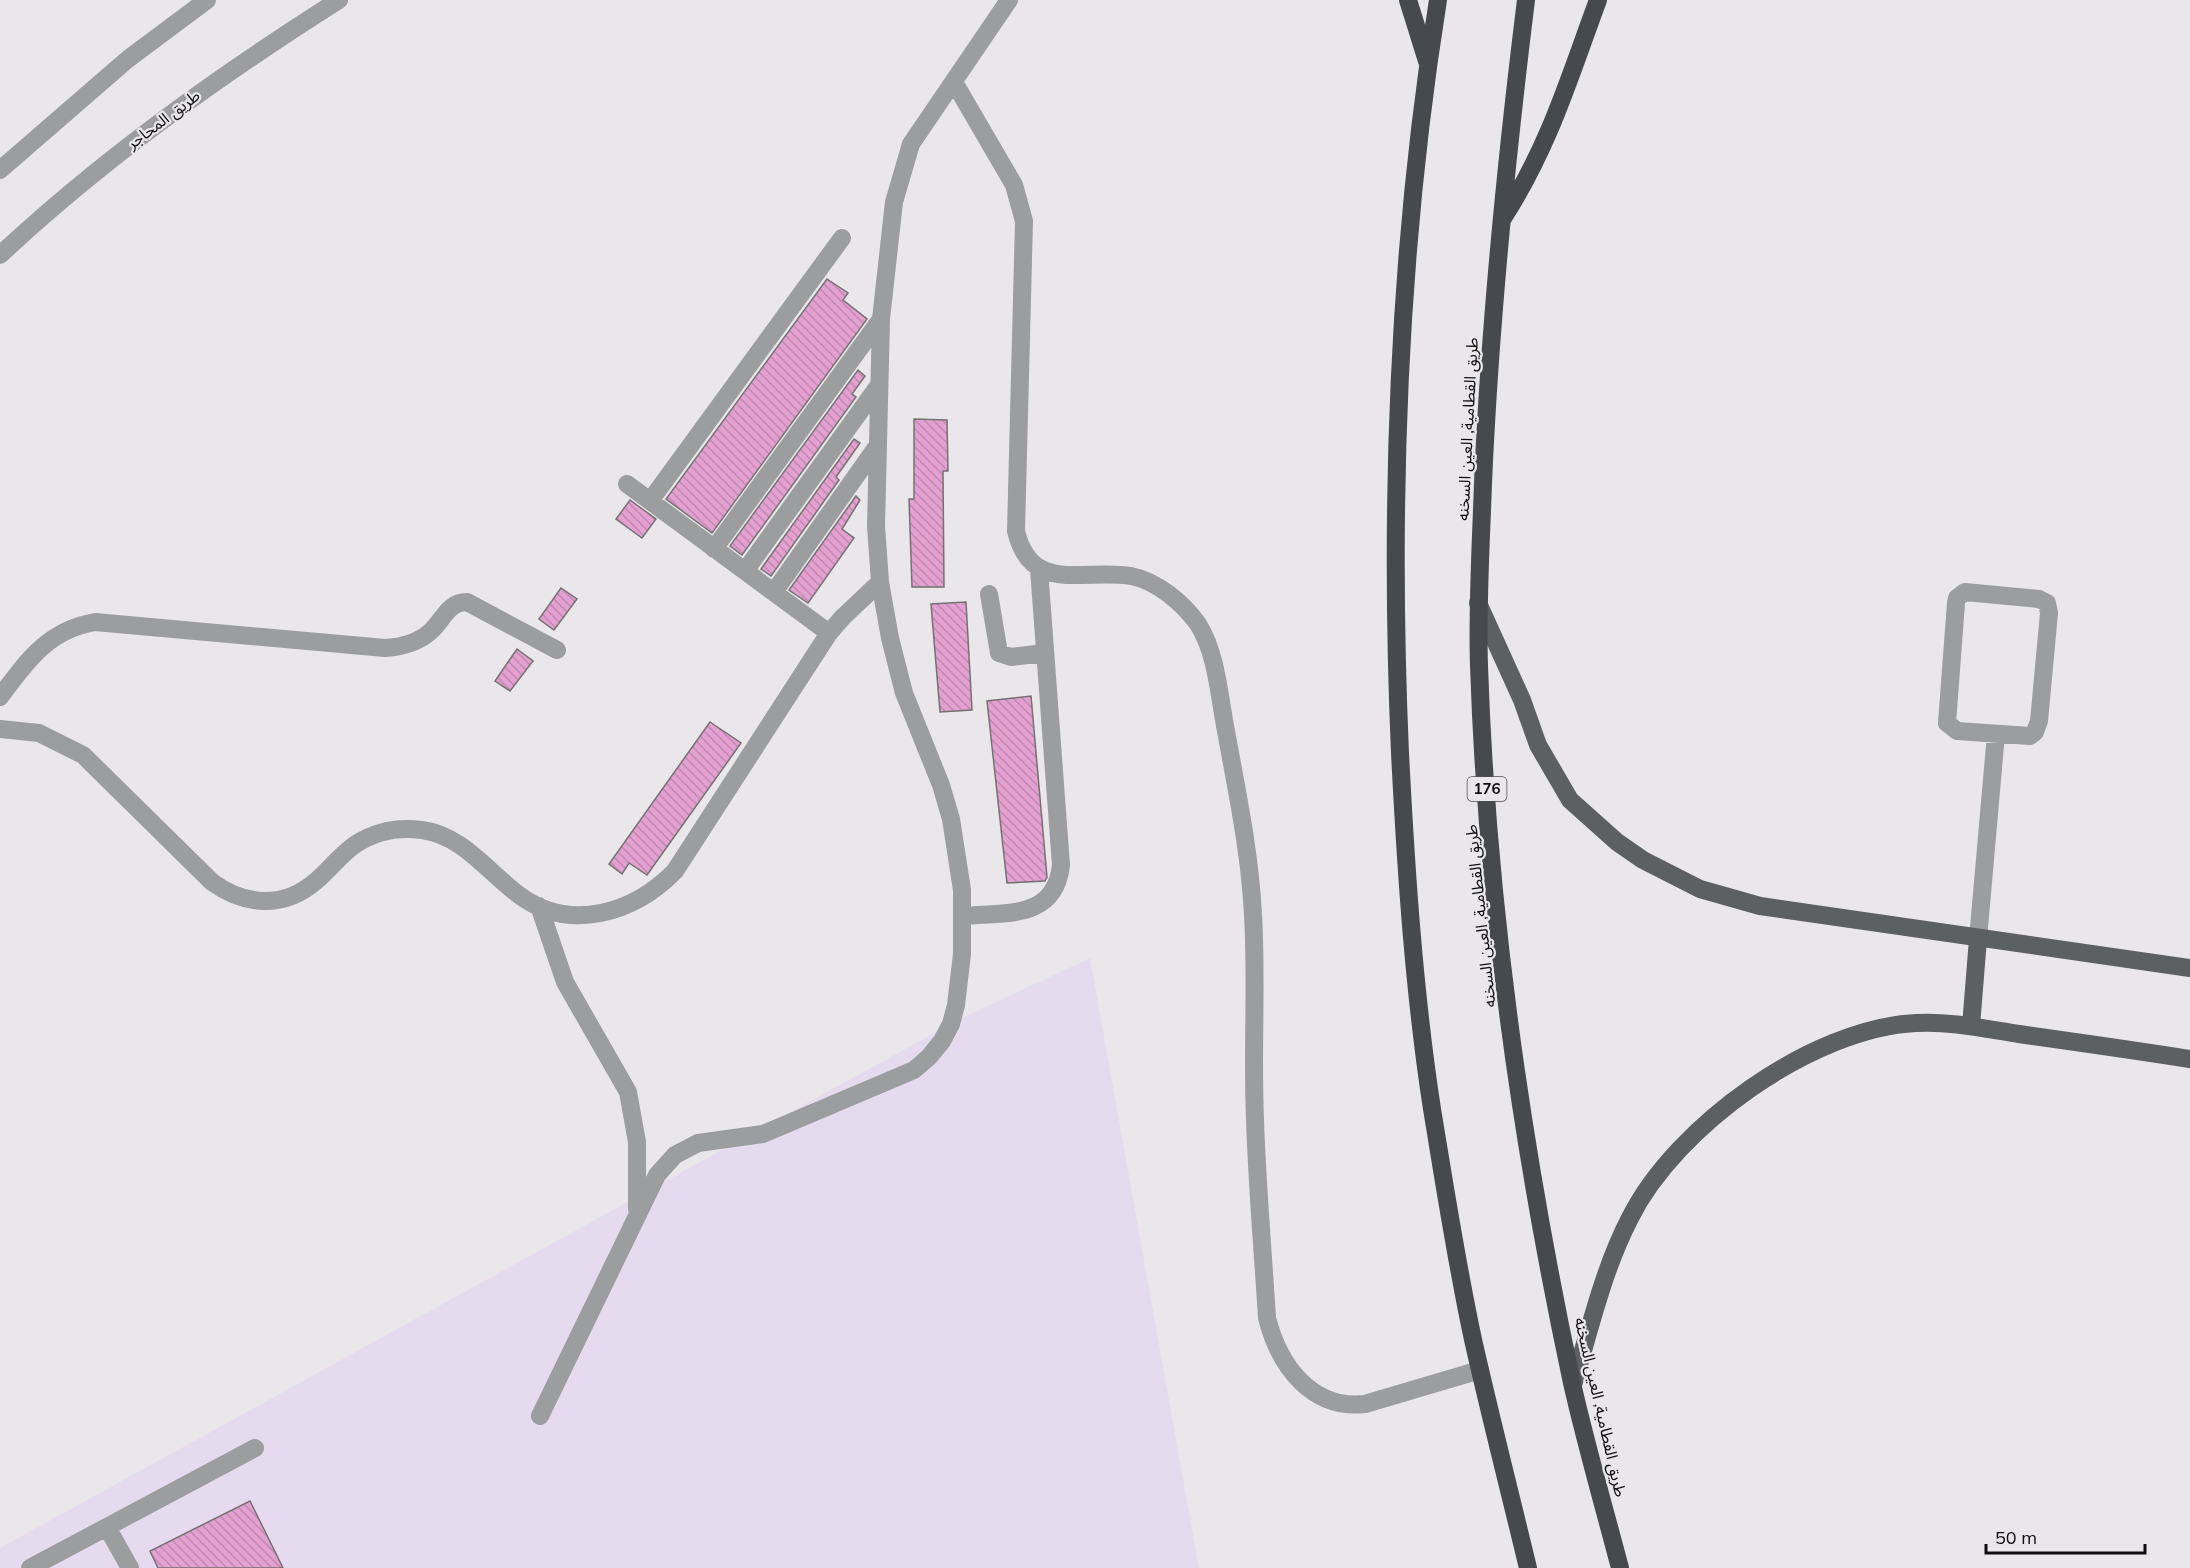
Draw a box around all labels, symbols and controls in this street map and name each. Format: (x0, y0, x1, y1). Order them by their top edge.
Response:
street label: طريق المحاجر (122, 85, 204, 154)
street label: طريق القطامية, العين السخنه (1452, 337, 1483, 521)
road number: 176 (1468, 777, 1506, 801)
street label: طريق القطامية, العين السخنه (1460, 823, 1501, 1008)
street label: طريق القطامية, العين السخنه (1570, 1315, 1631, 1499)
scale bar (1986, 1517, 2145, 1555)
text: 50 m (1995, 1526, 2037, 1549)

